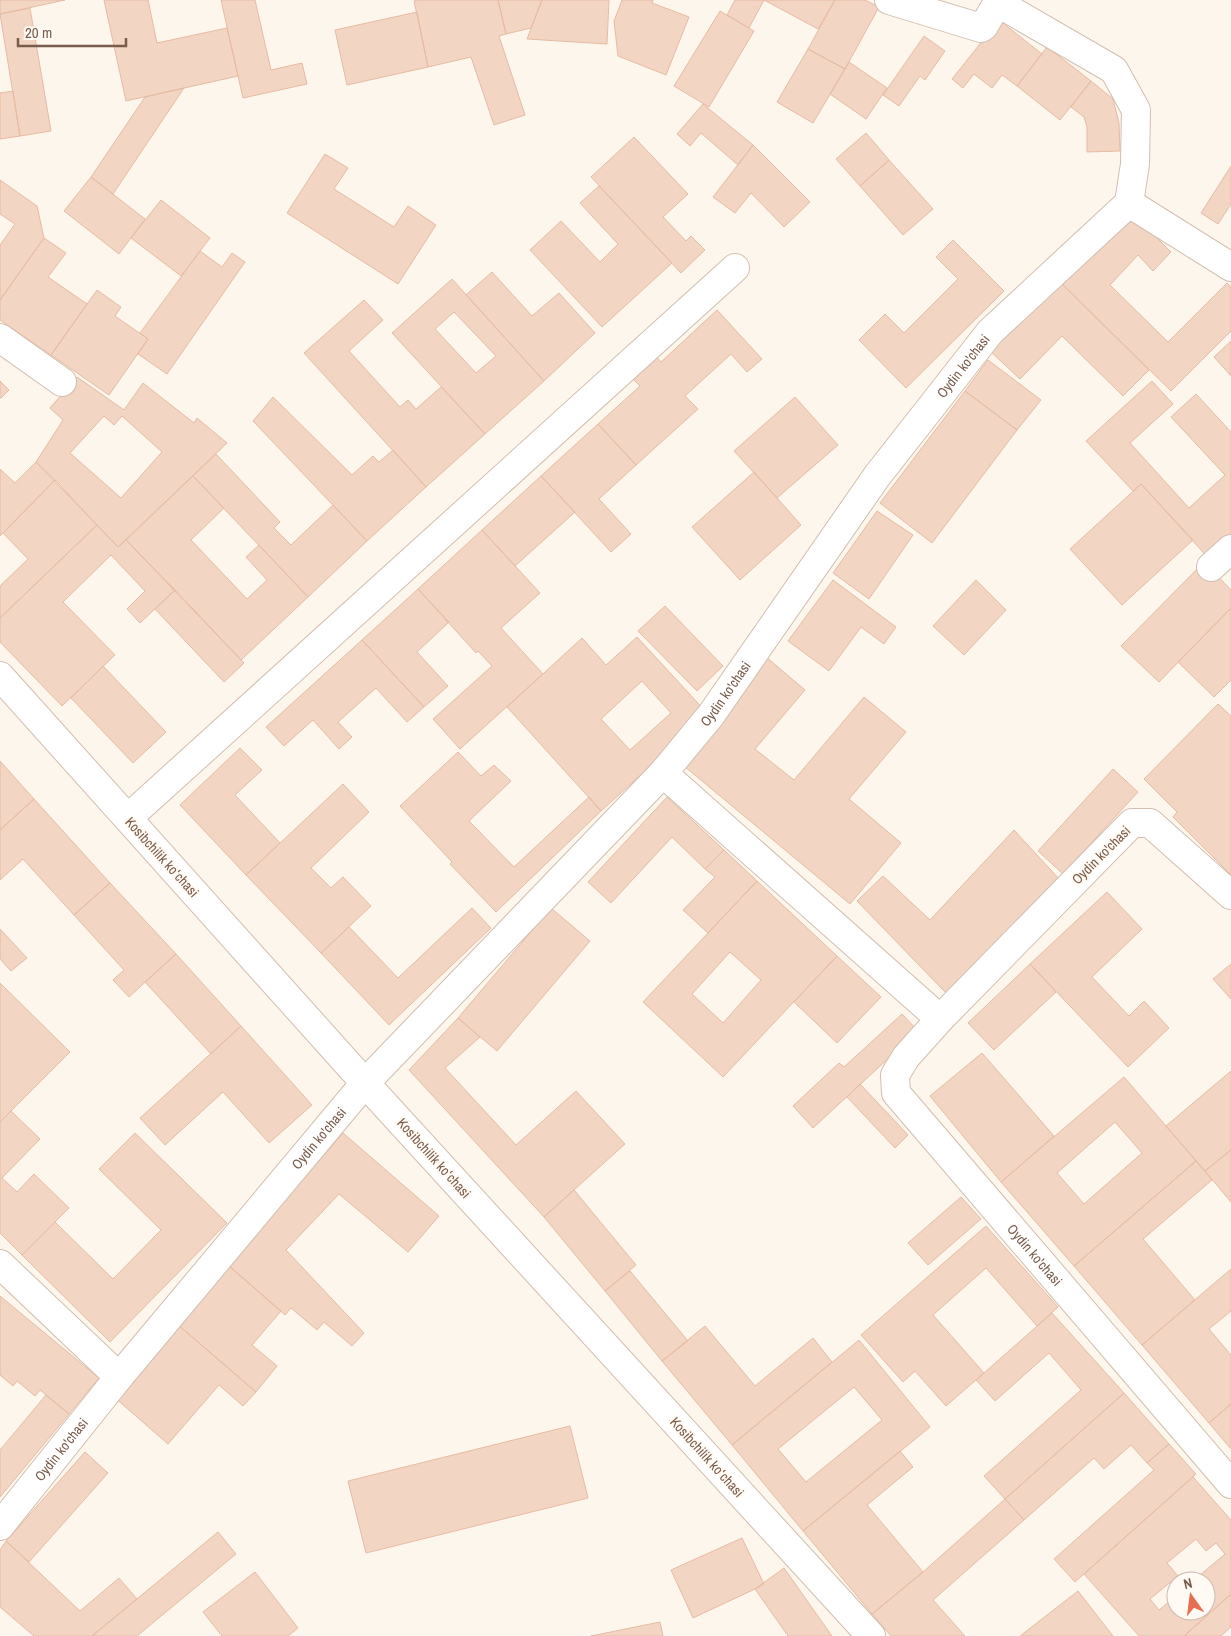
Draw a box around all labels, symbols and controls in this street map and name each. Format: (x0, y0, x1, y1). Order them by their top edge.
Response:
scale bar (18, 15, 125, 47)
text: 20 m (25, 22, 52, 43)
street label: Oydin ko'chasi (933, 331, 994, 401)
street label: Oydin ko'chasi (696, 658, 755, 730)
street label: Kosibchilik koʻchasi (121, 813, 203, 901)
street label: Oydin ko'chasi (1068, 822, 1134, 888)
street label: Oydin ko'chasi (288, 1103, 350, 1173)
street label: Kosibchilik koʻchasi (393, 1114, 475, 1202)
street label: Oydin ko'chasi (1003, 1220, 1066, 1289)
street label: Kosibchilik koʻchasi (666, 1413, 748, 1501)
street label: Oydin ko'chasi (31, 1414, 92, 1485)
north arrow (1166, 1571, 1216, 1621)
text: N (1182, 1574, 1194, 1593)

